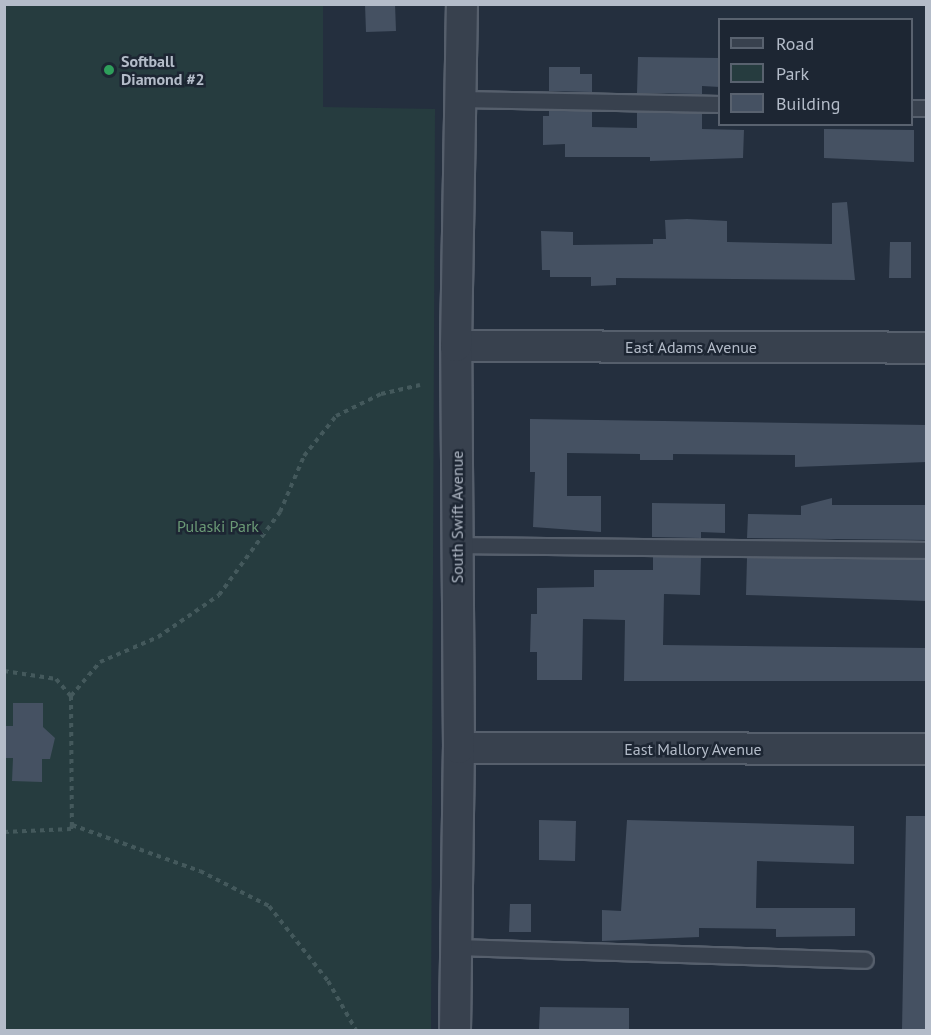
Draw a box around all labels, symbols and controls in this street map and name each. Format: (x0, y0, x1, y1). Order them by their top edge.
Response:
legend (718, 18, 913, 126)
text: Road (776, 32, 814, 55)
place label: Softball Diamond #2 (121, 51, 205, 89)
text: Park (776, 62, 809, 85)
marker: Softball Diamond #2 (102, 63, 116, 77)
text: Building (776, 92, 840, 115)
street label: East Adams Avenue (625, 337, 757, 357)
street label: South Swift Avenue (447, 450, 467, 584)
park label: Pulaski Park (177, 516, 259, 536)
street label: East Mallory Avenue (624, 739, 762, 759)

